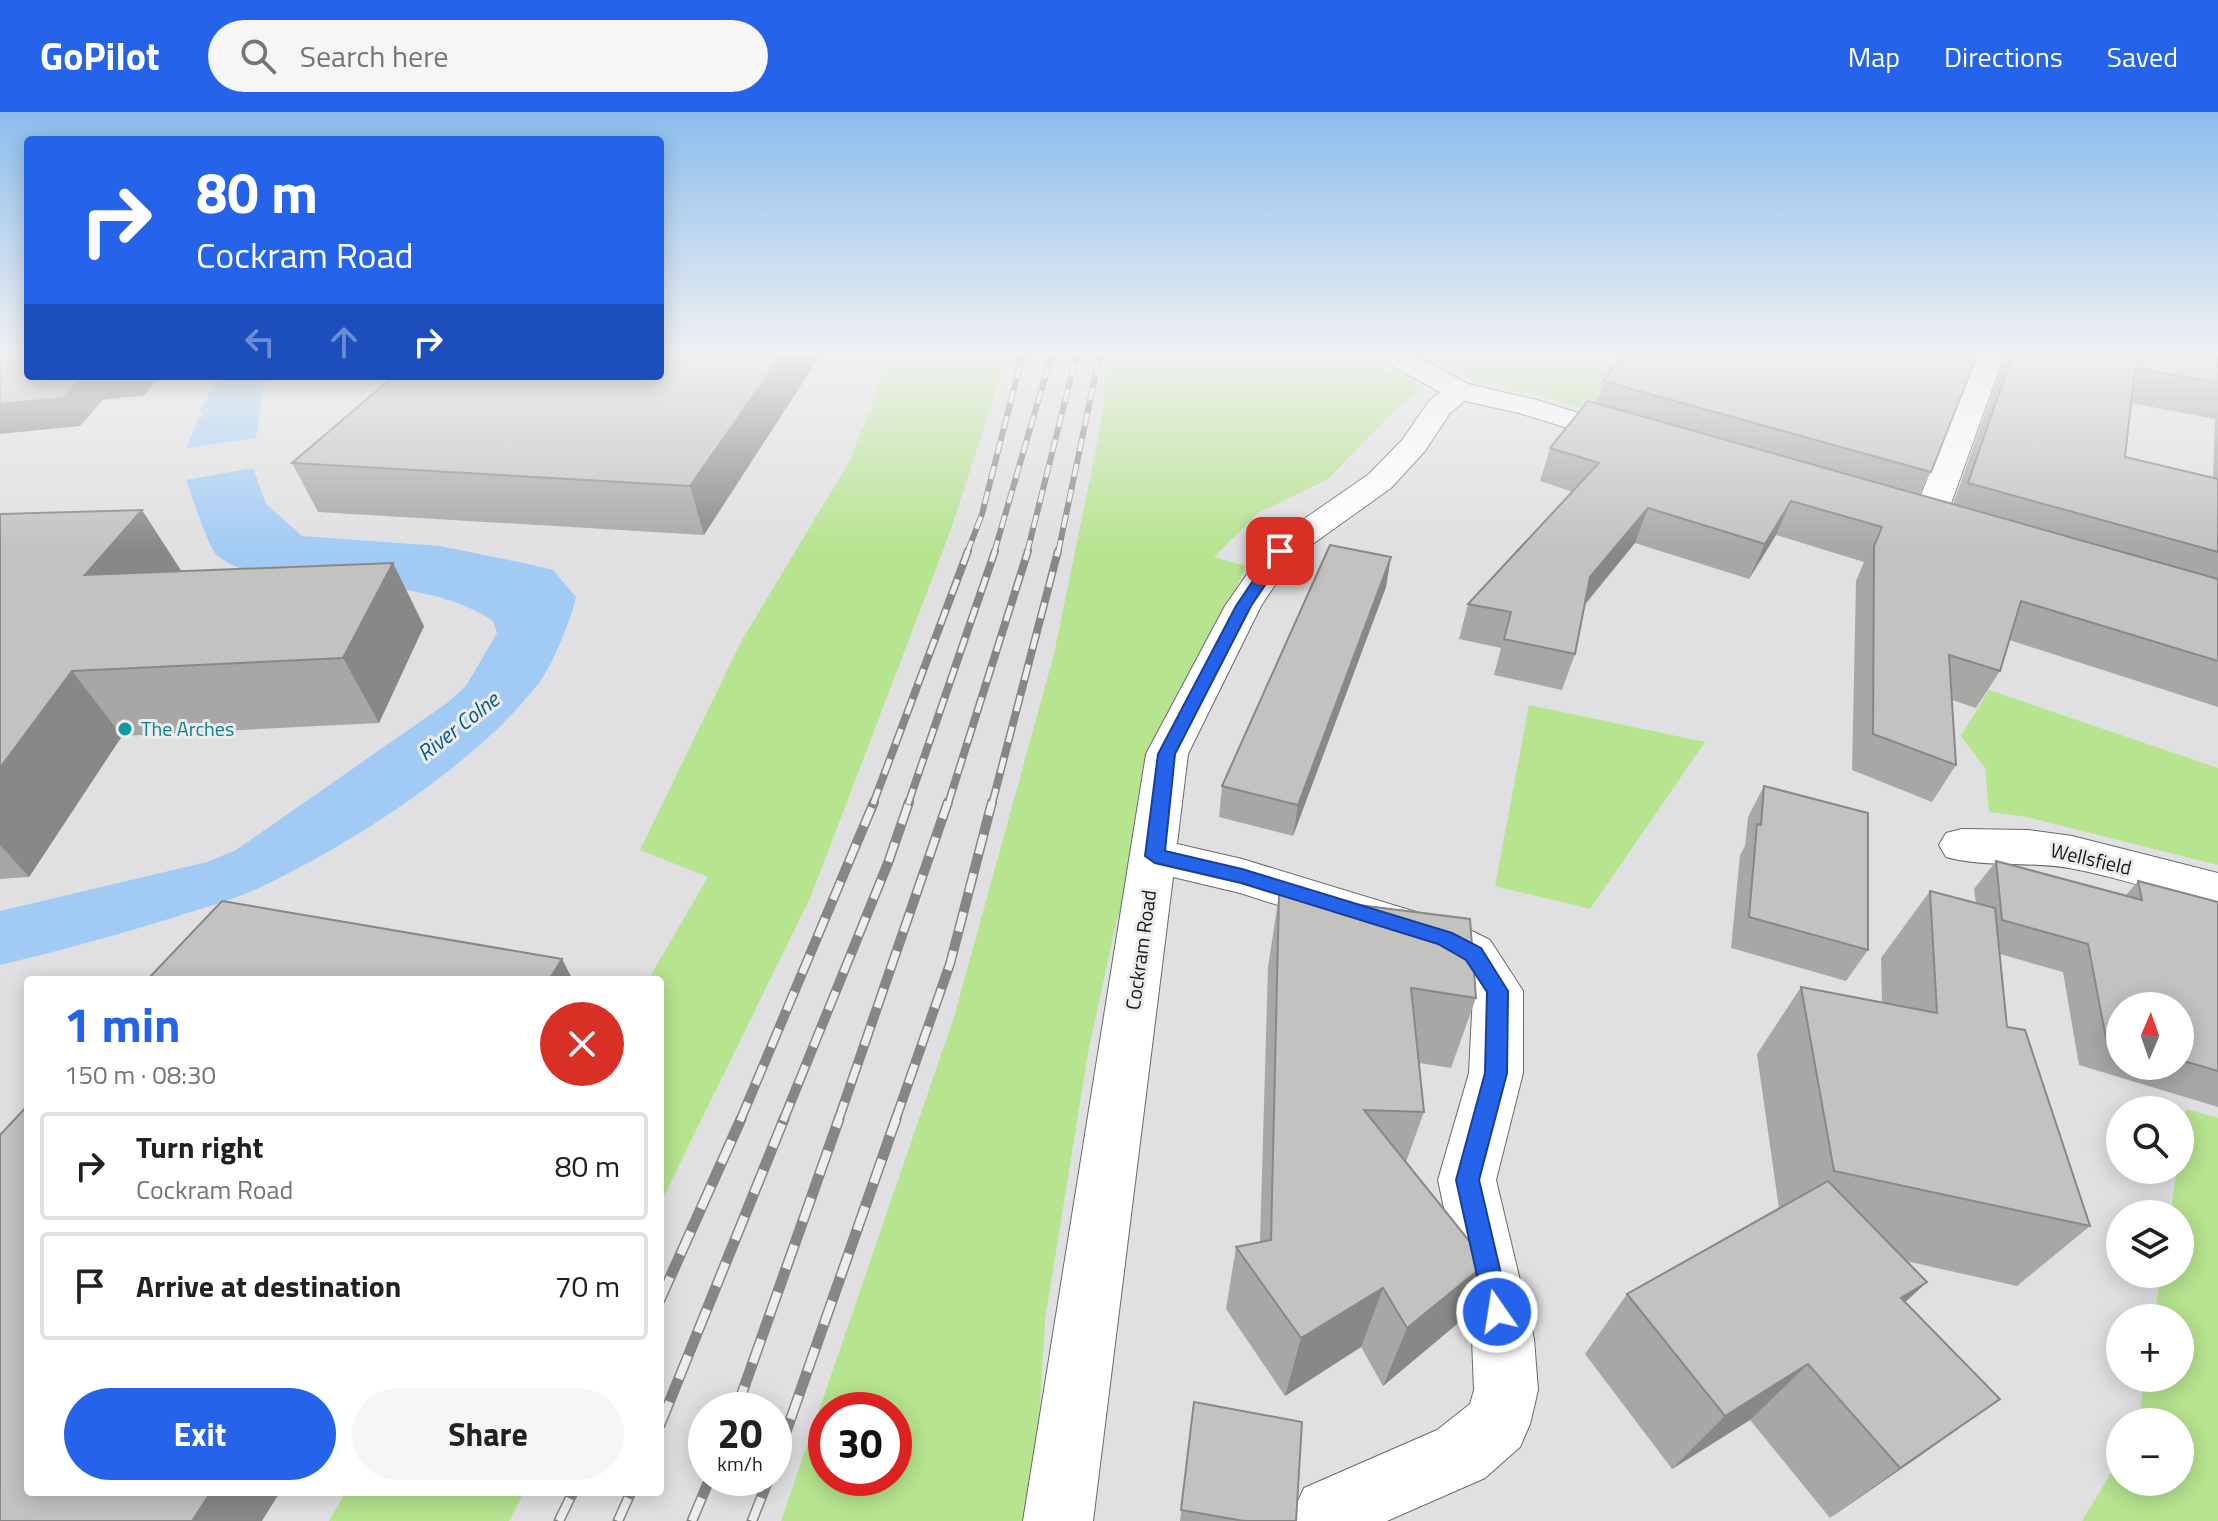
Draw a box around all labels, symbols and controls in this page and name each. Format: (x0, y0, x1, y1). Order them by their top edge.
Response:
search box (208, 20, 768, 92)
text: GoPilot (40, 27, 160, 85)
text: Search here (300, 33, 449, 79)
icon: search (236, 34, 280, 78)
text: Map (1848, 35, 1900, 78)
text: Directions (1944, 35, 2063, 78)
text: Saved (2107, 35, 2178, 78)
text: 80 m (196, 150, 318, 235)
icon: right (64, 168, 168, 272)
text: Cockram Road (196, 227, 414, 282)
icon: left (238, 320, 282, 364)
icon: ahead (322, 320, 366, 364)
icon: right (406, 320, 450, 364)
pin (1246, 517, 1314, 585)
icon: arrive (1258, 529, 1302, 573)
water label: River Colne (410, 682, 508, 769)
place label: The Arches (141, 713, 234, 744)
marker: The Arches (116, 720, 134, 738)
street label: Wellsfield (2048, 834, 2135, 883)
street label: Cockram Road (1117, 888, 1164, 1012)
text: 1 min (64, 988, 181, 1061)
north arrow (2106, 992, 2194, 1080)
map controls (2106, 992, 2194, 1496)
button: close (540, 1002, 624, 1086)
text: 150 m · 08:30 (64, 1055, 216, 1094)
button: search (2106, 1096, 2194, 1184)
text: Turn right (136, 1124, 264, 1170)
text: 80 m (555, 1143, 620, 1189)
icon: right (68, 1144, 112, 1188)
text: Cockram Road (136, 1170, 293, 1209)
button: layers (2106, 1200, 2194, 1288)
text: Arrive at destination (136, 1263, 401, 1309)
text: 70 m (555, 1263, 620, 1309)
icon: arrive (68, 1264, 112, 1308)
position arrow (1455, 1270, 1539, 1354)
button: + (2106, 1304, 2194, 1392)
button: Exit (64, 1388, 336, 1480)
button: Share (352, 1388, 624, 1480)
speed limit sign: 30 (808, 1392, 912, 1496)
text: 20 (718, 1403, 762, 1464)
button: − (2106, 1408, 2194, 1496)
text: km/h (717, 1448, 763, 1479)

